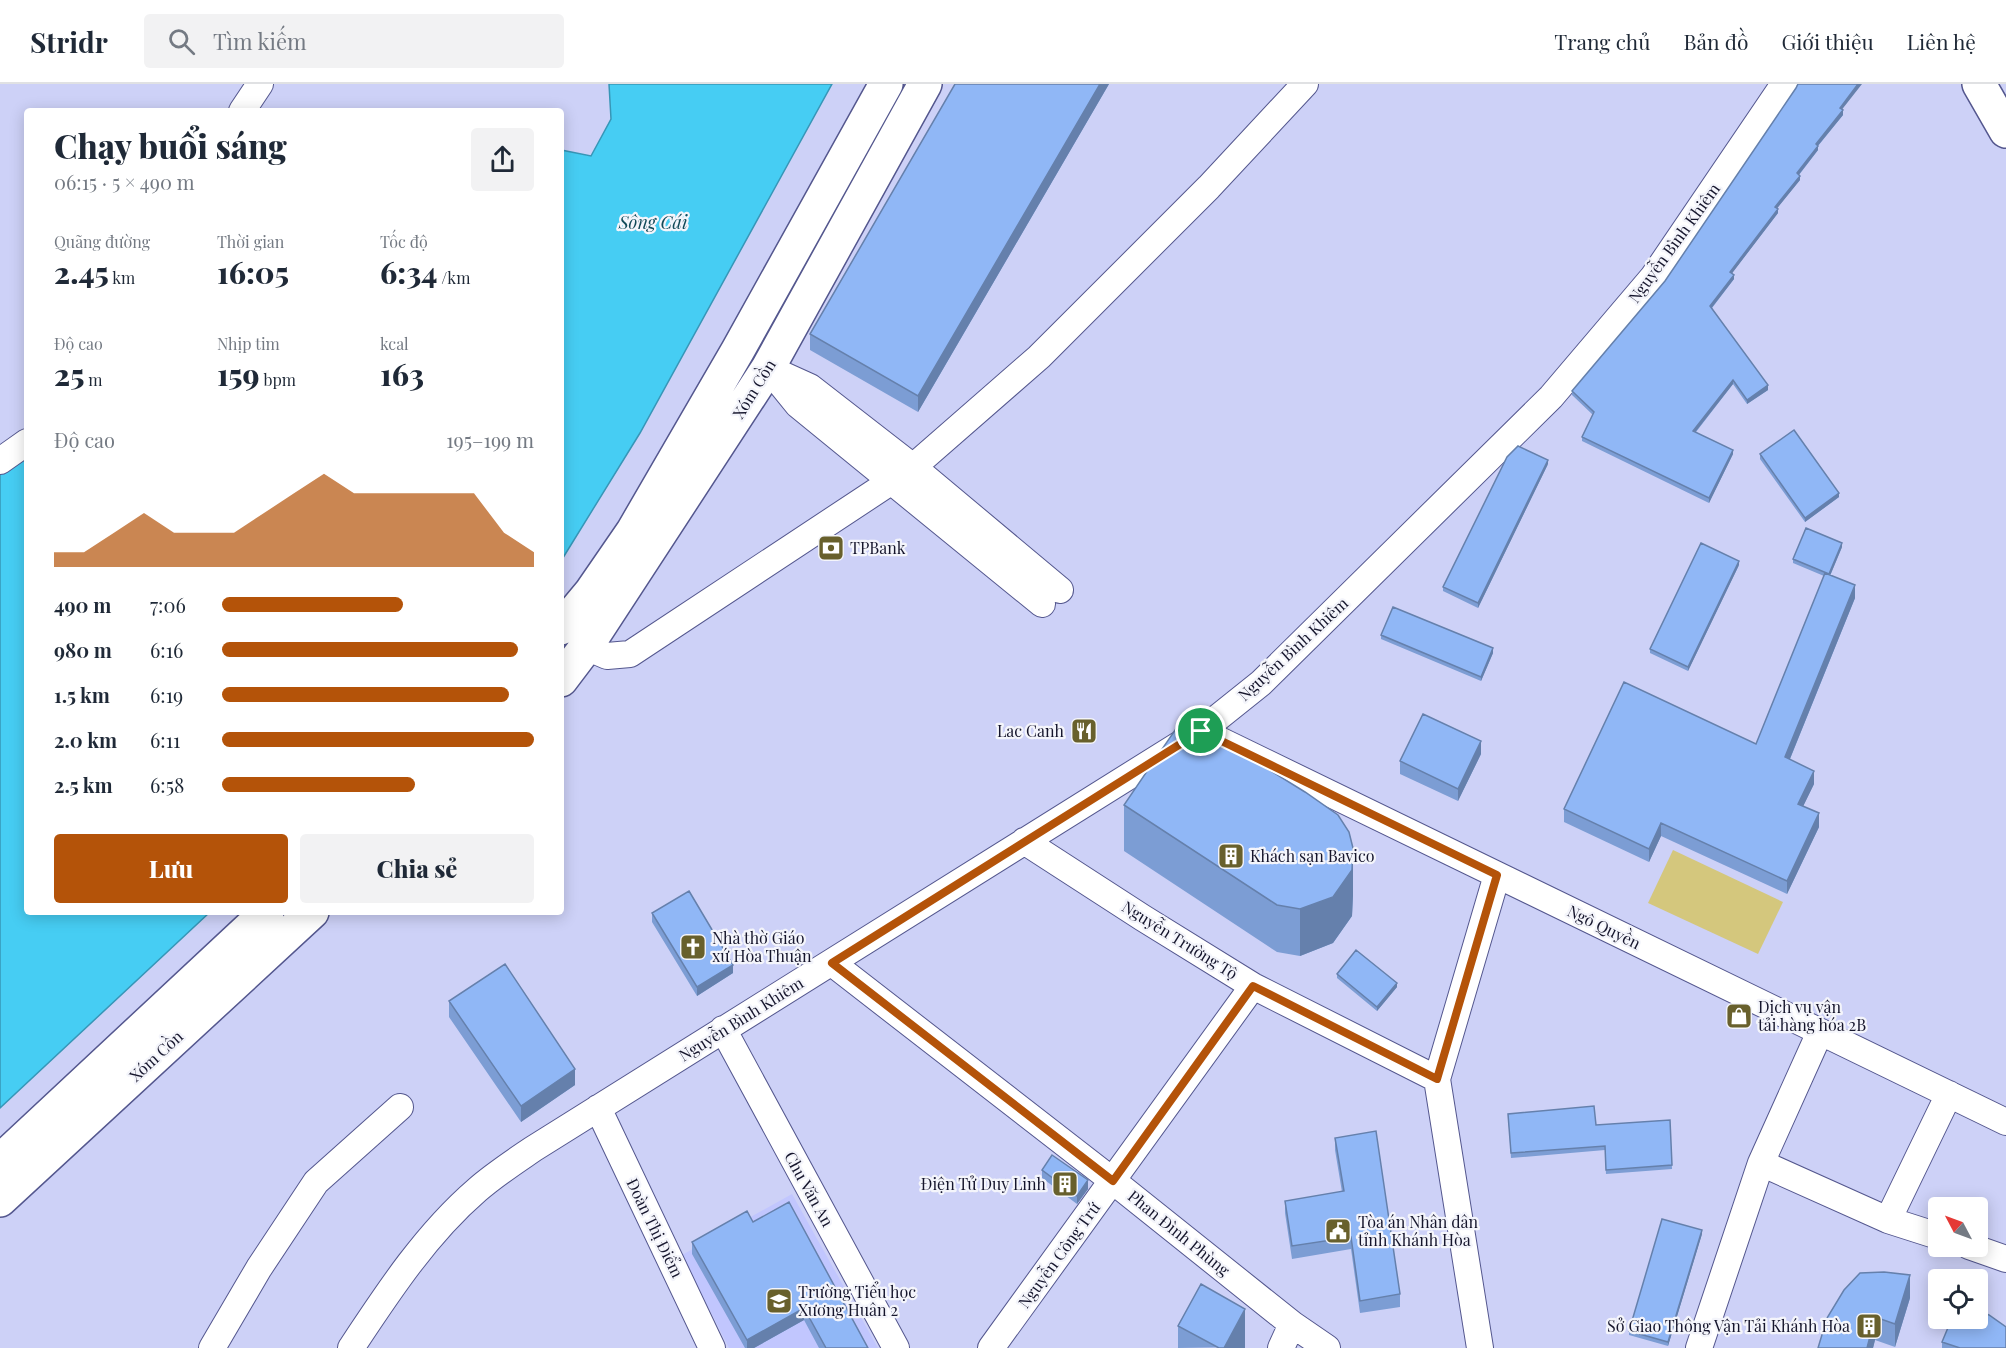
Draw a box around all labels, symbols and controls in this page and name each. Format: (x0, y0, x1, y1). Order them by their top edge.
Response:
search box (144, 14, 564, 68)
text: Stridr (30, 23, 108, 60)
icon: search (165, 25, 198, 58)
text: Tìm kiếm (213, 26, 307, 56)
text: Trang chủ (1554, 27, 1650, 55)
text: Bản đồ (1683, 27, 1748, 55)
text: Giới thiệu (1781, 27, 1874, 55)
text: Liên hệ (1907, 27, 1976, 55)
text: Chạy buổi sáng (54, 123, 287, 167)
button: share (471, 128, 534, 191)
text: 06:15 · 5 × 490 m (54, 168, 195, 195)
street label: Nguyễn Bình Khiêm (1623, 179, 1724, 307)
water label: Sông Cái (618, 210, 688, 234)
text: Quãng đường (54, 231, 150, 252)
text: Thời gian (217, 231, 284, 252)
text: Tốc độ (380, 231, 428, 252)
text: 2.45 (54, 252, 109, 292)
text: 16:05 (217, 252, 289, 292)
text: 6:34 (380, 252, 437, 292)
text: km (109, 267, 135, 288)
text: /km (437, 267, 470, 288)
text: Độ cao (54, 333, 103, 354)
text: Nhịp tim (217, 333, 280, 354)
text: kcal (380, 333, 409, 354)
text: 25 (54, 354, 84, 394)
text: 159 (217, 354, 260, 394)
text: 163 (380, 354, 424, 394)
street label: Xóm Cồn (726, 354, 780, 422)
text: m (84, 369, 103, 390)
text: bpm (260, 369, 296, 390)
text: Độ cao (54, 426, 115, 453)
text: 195–199 m (446, 426, 534, 453)
bank icon: TPBank (816, 533, 846, 563)
place label: TPBank (850, 537, 906, 558)
text: 490 m (54, 591, 111, 618)
text: 7:06 (150, 591, 186, 618)
street label: Nguyễn Bình Khiêm (1233, 592, 1352, 705)
text: 980 m (54, 636, 112, 663)
text: 6:16 (150, 636, 183, 663)
text: 1.5 km (54, 681, 110, 708)
text: 6:19 (150, 681, 183, 708)
pin (1175, 705, 1226, 756)
icon: arrive (1184, 714, 1217, 747)
restaurant icon: Lac Canh (1069, 716, 1099, 746)
place label: Lac Canh (997, 720, 1065, 741)
text: 2.0 km (54, 726, 117, 753)
text: 6:11 (150, 726, 180, 753)
text: 2.5 km (54, 771, 113, 798)
text: 6:58 (150, 771, 184, 798)
button: Lưu (54, 834, 288, 903)
button: Chia sẻ (300, 834, 534, 903)
building icon: Khách sạn Bavico (1216, 841, 1246, 871)
place label: Khách sạn Bavico (1250, 845, 1375, 866)
street label: Nguyễn Trường Tộ (1118, 896, 1242, 984)
street label: Ngô Quyền (1564, 898, 1646, 953)
place label: Nhà thờ Giáo xứ Hòa Thuận (712, 927, 812, 966)
church icon: Nhà thờ Giáo xứ Hòa Thuận (678, 932, 708, 962)
street label: Nguyễn Bình Khiêm (675, 972, 807, 1065)
place label: Dịch vụ vận tải hàng hóa 2B (1758, 996, 1866, 1035)
shop icon: Dịch vụ vận tải hàng hóa 2B (1724, 1001, 1754, 1031)
street label: Xóm Cồn (123, 1024, 187, 1086)
street label: Chu Văn An (780, 1147, 839, 1230)
building icon: Điện Tử Duy Linh (1050, 1169, 1080, 1199)
place label: Điện Tử Duy Linh (921, 1173, 1047, 1194)
street label: Đoàn Thị Điểm (622, 1175, 689, 1281)
street label: Phan Đình Phùng (1124, 1185, 1235, 1280)
street label: Nguyễn Công Trứ (1013, 1197, 1105, 1312)
north arrow (1928, 1197, 1988, 1257)
map controls (1928, 1197, 1988, 1329)
place label: Tòa án Nhân dân tỉnh Khánh Hòa (1358, 1211, 1479, 1250)
public building icon: Tòa án Nhân dân tỉnh Khánh Hòa (1323, 1216, 1353, 1246)
button: locate (1928, 1269, 1988, 1329)
place label: Trường Tiểu học Xương Huân 2 (798, 1281, 916, 1320)
school or university icon: Trường Tiểu học Xương Huân 2 (764, 1286, 794, 1316)
building icon: Sở Giao Thông Vận Tải Khánh Hòa (1854, 1311, 1884, 1341)
place label: Sở Giao Thông Vận Tải Khánh Hòa (1607, 1315, 1850, 1336)

